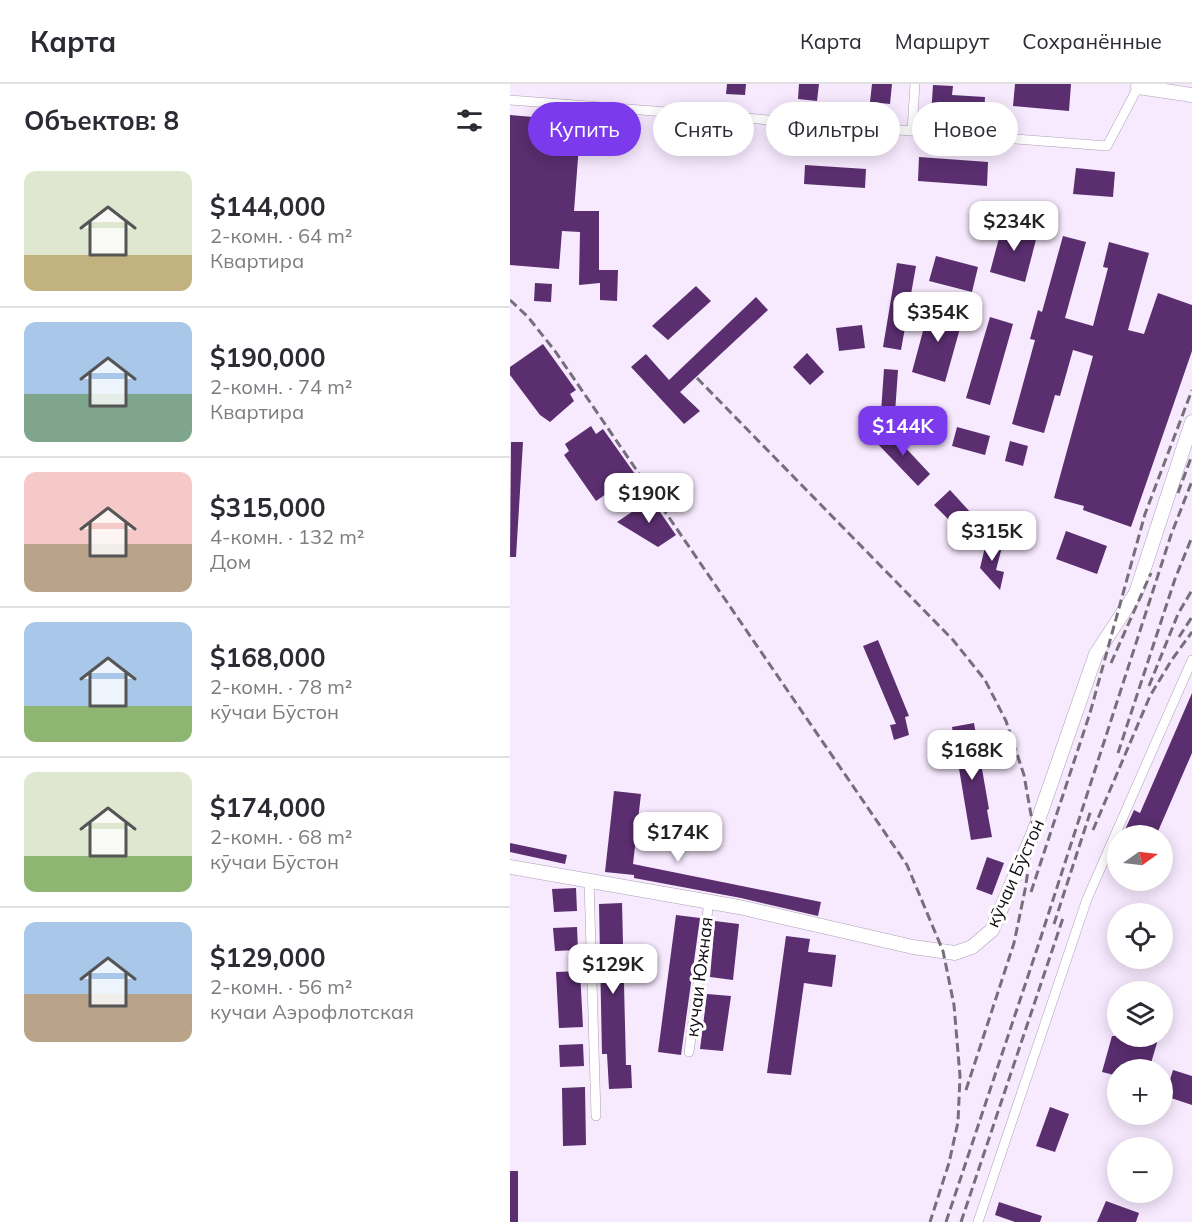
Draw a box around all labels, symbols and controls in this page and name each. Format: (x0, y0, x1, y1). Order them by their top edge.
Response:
text: Карта (30, 24, 116, 59)
text: Карта (800, 28, 862, 54)
text: Маршрут (895, 28, 989, 54)
text: Сохранённые (1022, 28, 1162, 54)
chip: Купить (528, 102, 641, 156)
chip: Снять (653, 102, 754, 156)
chip: Фильтры (766, 102, 900, 156)
chip: Новое (912, 102, 1018, 156)
text: Объектов: 8 (24, 104, 179, 137)
icon: filters (453, 104, 486, 137)
text: $144,000 (210, 190, 326, 223)
icon: home (72, 195, 144, 267)
pin: $234K (972, 201, 1056, 252)
text: $234K (983, 208, 1045, 233)
text: 2-комн. · 64 m² (210, 223, 352, 248)
text: Квартира (210, 248, 304, 273)
pin: $354K (896, 292, 980, 343)
text: $354K (907, 299, 969, 324)
text: $190,000 (210, 341, 326, 374)
icon: home (72, 346, 144, 418)
text: 2-комн. · 74 m² (210, 374, 352, 399)
text: Квартира (210, 399, 304, 424)
pin: $144K (861, 406, 945, 457)
text: $144K (872, 413, 934, 438)
pin: $190K (607, 473, 691, 524)
text: $190K (618, 480, 680, 505)
text: $315,000 (210, 491, 326, 524)
icon: home (72, 496, 144, 568)
pin: $315K (950, 511, 1034, 562)
text: $315K (961, 518, 1023, 543)
text: 4-комн. · 132 m² (210, 524, 364, 549)
text: Дом (210, 549, 251, 574)
text: $168,000 (210, 641, 326, 674)
icon: home (72, 646, 144, 718)
text: 2-комн. · 78 m² (210, 674, 352, 699)
text: кӯчаи Бӯстон (210, 699, 339, 724)
pin: $168K (930, 730, 1014, 781)
text: $168K (941, 737, 1003, 762)
text: $174,000 (210, 791, 326, 824)
icon: home (72, 796, 144, 868)
pin: $174K (636, 812, 720, 863)
street label: кӯчаи Бӯстон (981, 815, 1049, 931)
text: $174K (647, 819, 709, 844)
text: 2-комн. · 68 m² (210, 824, 352, 849)
north arrow (1107, 825, 1173, 891)
map controls (1107, 825, 1173, 1203)
text: кӯчаи Бӯстон (210, 849, 339, 874)
button: locate (1107, 903, 1173, 969)
street label: кучаи Южная (680, 916, 718, 1038)
text: $129,000 (210, 941, 326, 974)
pin: $129K (571, 944, 655, 995)
icon: home (72, 946, 144, 1018)
text: $129K (582, 951, 644, 976)
text: 2-комн. · 56 m² (210, 974, 352, 999)
button: layers (1107, 981, 1173, 1047)
text: кучаи Аэрофлотская (210, 999, 414, 1024)
button: + (1107, 1059, 1173, 1125)
button: − (1107, 1137, 1173, 1203)

